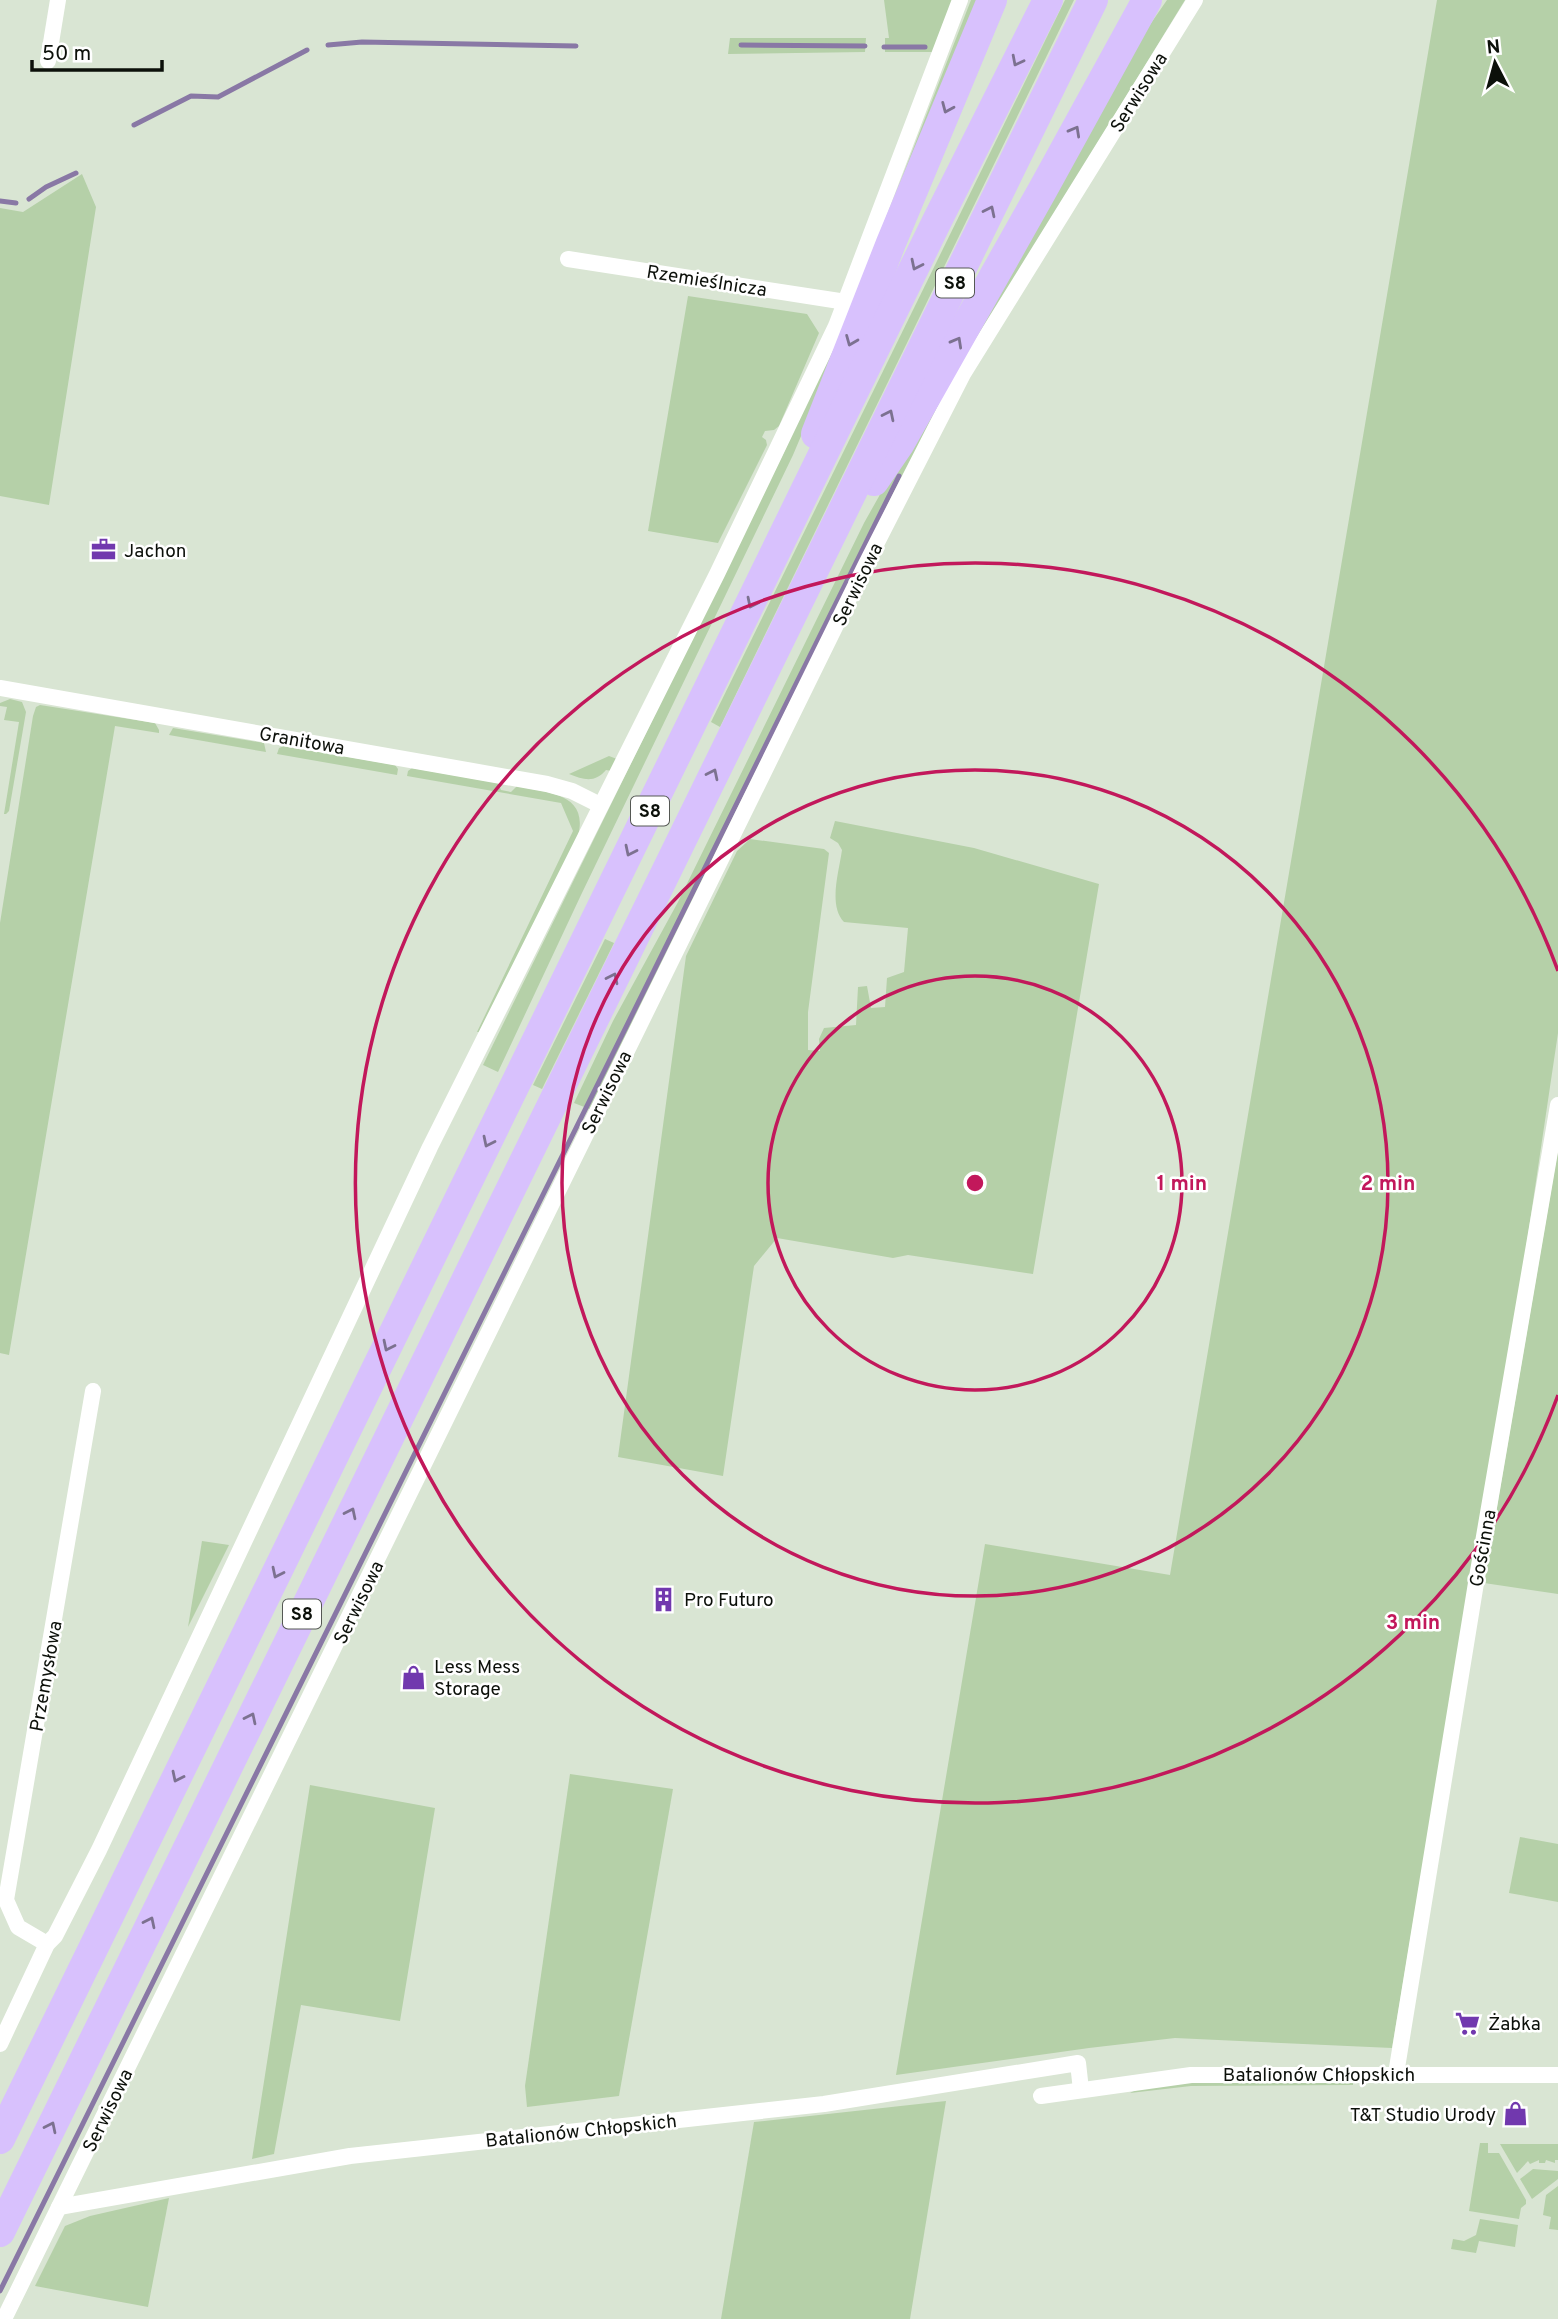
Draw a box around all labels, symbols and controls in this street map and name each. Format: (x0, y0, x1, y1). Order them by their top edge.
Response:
scale bar (32, 28, 161, 72)
north arrow (1460, 28, 1530, 98)
text: N (1485, 35, 1501, 61)
text: 50 m (42, 41, 91, 68)
street label: Serwisowa (1106, 49, 1174, 138)
one-way arrow (1012, 54, 1026, 66)
one-way arrow (941, 101, 955, 113)
one-way arrow (1067, 126, 1080, 138)
one-way arrow (982, 206, 996, 218)
one-way arrow (910, 258, 924, 270)
street label: Rzemieślnicza (645, 261, 769, 303)
road number: S8 (936, 268, 974, 298)
one-way arrow (846, 335, 860, 347)
one-way arrow (949, 336, 962, 349)
one-way arrow (881, 410, 895, 422)
office icon: Jachon (90, 536, 118, 564)
street label: Serwisowa (828, 539, 889, 631)
place label: Jachon (124, 540, 186, 564)
one-way arrow (746, 596, 760, 608)
street label: Granitowa (257, 723, 346, 761)
one-way arrow (704, 769, 718, 781)
road number: S8 (631, 796, 669, 826)
one-way arrow (625, 844, 639, 856)
one-way arrow (604, 973, 618, 985)
street label: Serwisowa (577, 1047, 638, 1139)
one-way arrow (482, 1135, 496, 1147)
centre of rings (963, 1171, 987, 1195)
text: 1 min (1157, 1171, 1207, 1198)
text: 2 min (1361, 1171, 1415, 1198)
one-way arrow (383, 1339, 397, 1351)
one-way arrow (342, 1508, 356, 1520)
street label: Gościnna (1465, 1508, 1503, 1589)
street label: Serwisowa (329, 1557, 390, 1649)
one-way arrow (272, 1566, 286, 1578)
building icon: Pro Futuro (650, 1585, 678, 1613)
place label: Pro Futuro (684, 1589, 774, 1613)
road number: S8 (283, 1600, 321, 1629)
text: 3 min (1386, 1610, 1440, 1637)
street label: Przemysłowa (25, 1619, 69, 1734)
place label: Less Mess Storage (434, 1656, 520, 1702)
shop icon: Less Mess Storage (400, 1663, 428, 1691)
one-way arrow (242, 1713, 256, 1725)
one-way arrow (172, 1770, 186, 1782)
one-way arrow (142, 1917, 156, 1929)
supermarket icon: Żabka (1454, 2009, 1482, 2037)
place label: Żabka (1488, 2012, 1541, 2037)
street label: Batalionów Chłopskich (1223, 2064, 1415, 2088)
street label: Serwisowa (78, 2065, 139, 2157)
shop icon: T&T Studio Urody (1502, 2100, 1530, 2128)
place label: T&T Studio Urody (1350, 2104, 1496, 2128)
street label: Batalionów Chłopskich (484, 2110, 678, 2154)
one-way arrow (43, 2122, 57, 2134)

